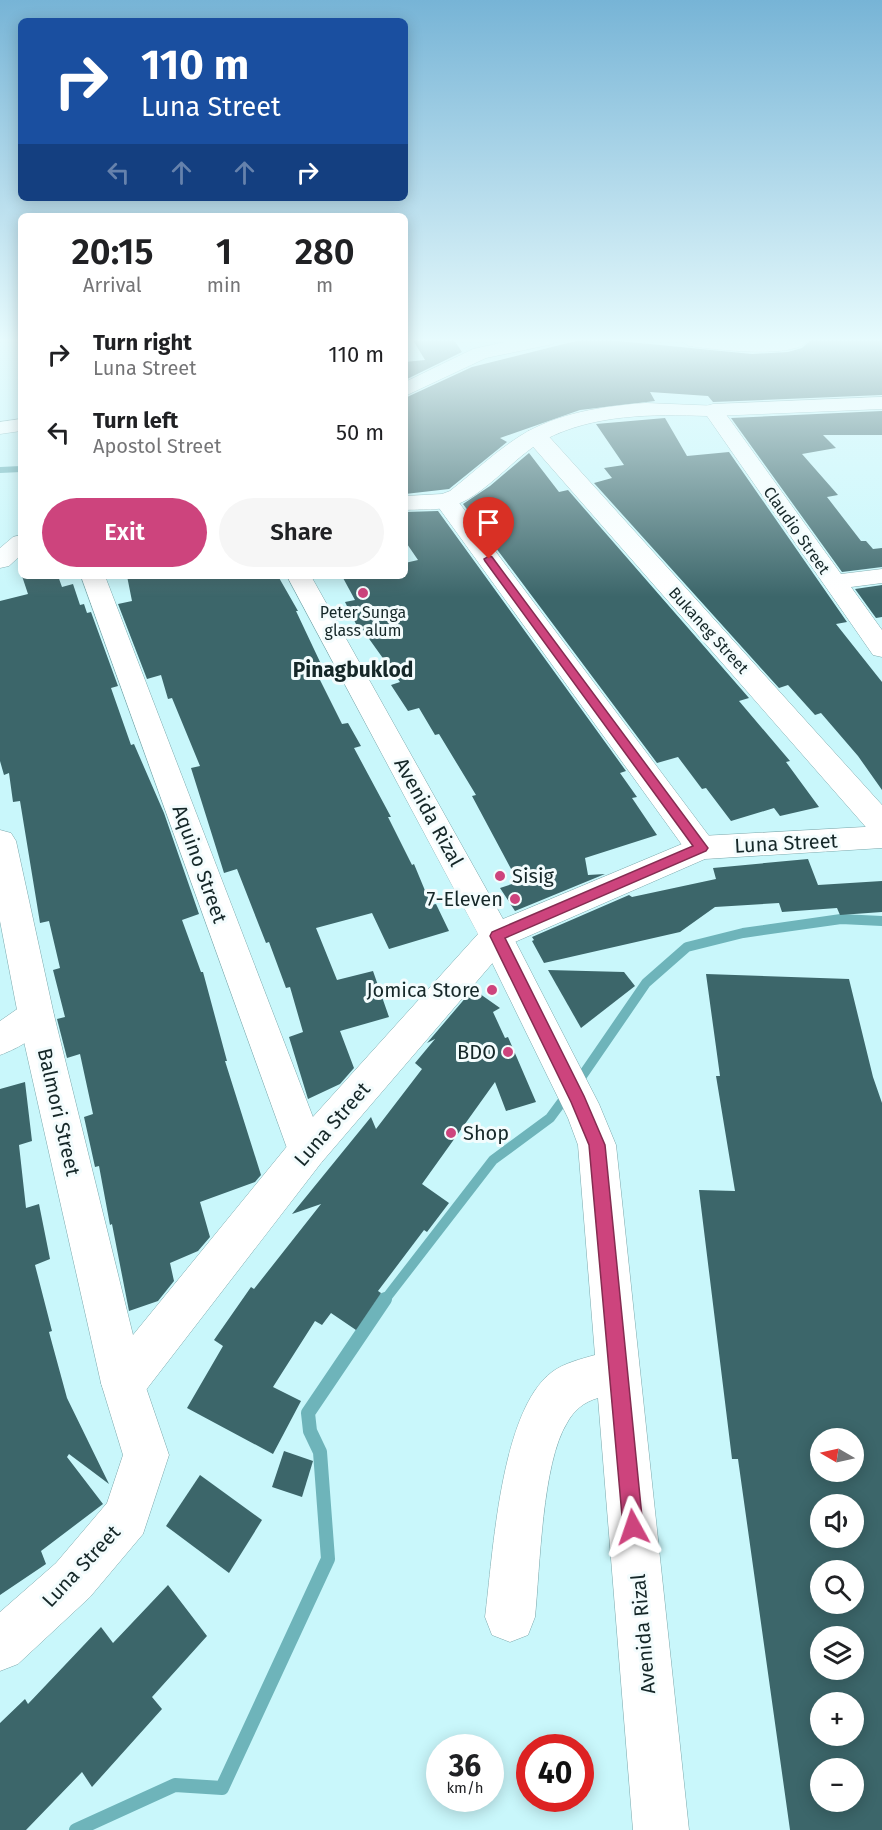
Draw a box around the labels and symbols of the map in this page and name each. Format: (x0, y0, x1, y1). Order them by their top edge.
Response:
street label: Claudio Street (759, 483, 834, 578)
pin (463, 497, 514, 559)
street label: Bukaneg Street (665, 583, 753, 678)
marker: Peter Sunga glass alum (356, 586, 370, 600)
place label: Peter Sunga glass alum (320, 603, 406, 640)
district label: Pinagbuklod (293, 657, 413, 683)
street label: Avenida Rizal (389, 754, 469, 871)
street label: Aquino Street (168, 802, 233, 927)
street label: Luna Street (734, 828, 839, 858)
place label: Sisig (512, 864, 555, 888)
marker: Sisig (493, 869, 507, 883)
place label: 7-Eleven (427, 887, 503, 911)
marker: 7-Eleven (508, 892, 522, 906)
place label: Jomica Store (366, 978, 480, 1002)
marker: Jomica Store (485, 983, 499, 997)
place label: BDO (457, 1040, 496, 1064)
marker: BDO (501, 1045, 515, 1059)
street label: Balmori Street (33, 1046, 86, 1179)
street label: Luna Street (289, 1077, 376, 1171)
place label: Shop (463, 1121, 509, 1145)
marker: Shop (444, 1126, 458, 1140)
north arrow (810, 1428, 864, 1482)
position arrow (601, 1495, 665, 1559)
street label: Luna Street (37, 1519, 126, 1612)
street label: Avenida Rizal (626, 1573, 660, 1695)
speed limit sign: 40 (516, 1734, 594, 1812)

